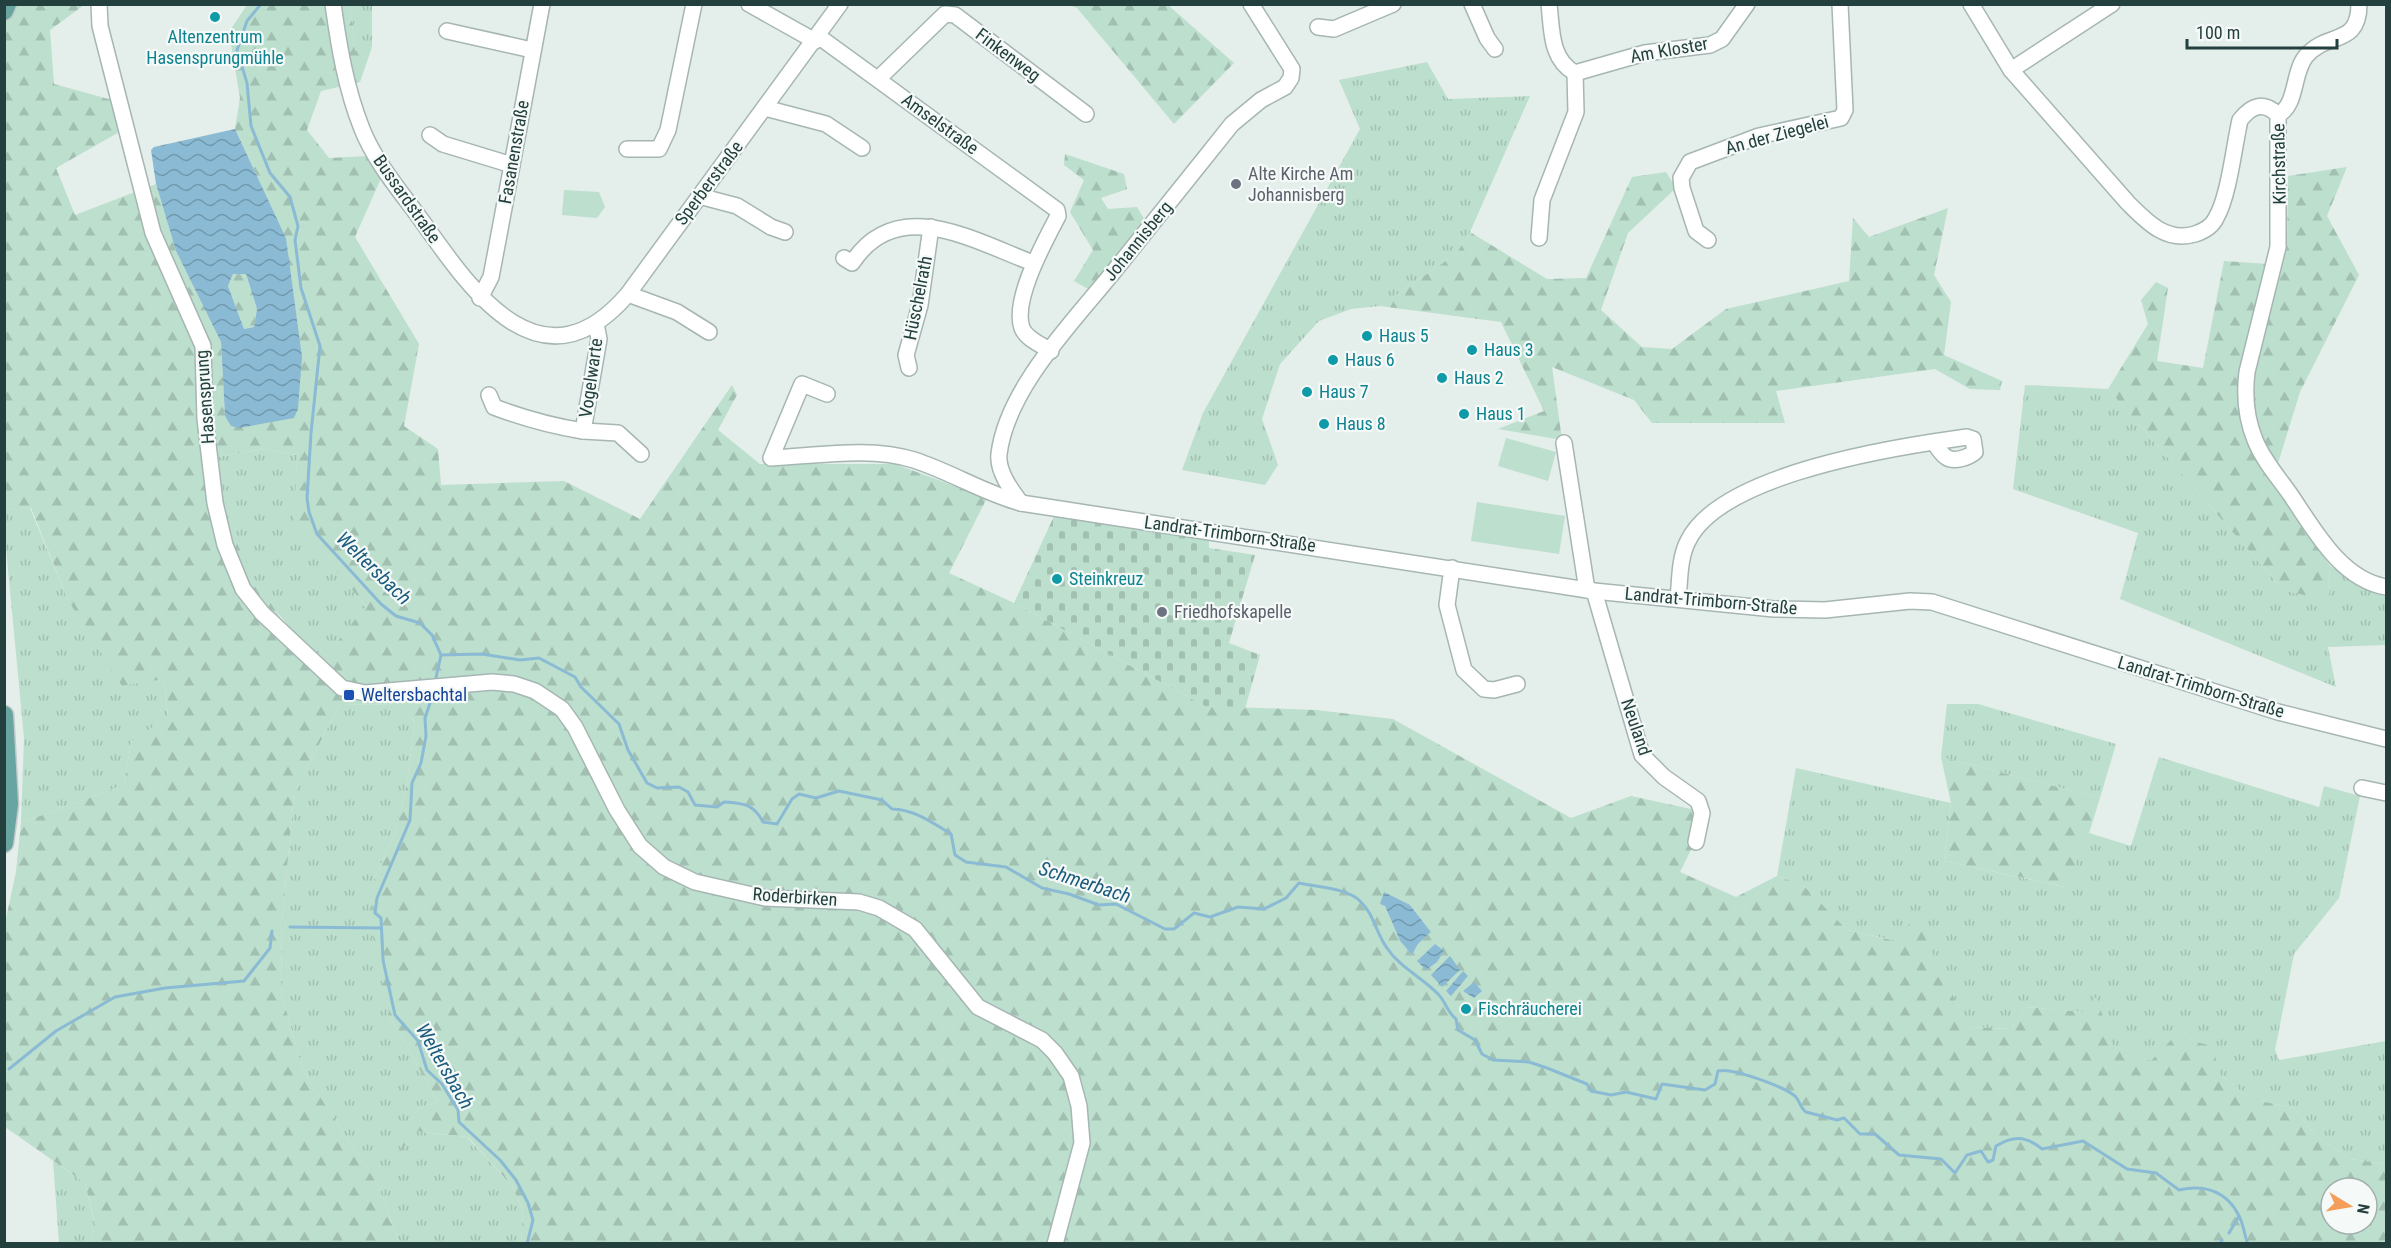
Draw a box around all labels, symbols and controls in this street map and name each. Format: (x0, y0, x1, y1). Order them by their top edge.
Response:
marker: Altenzentrum Hasensprungmühle (208, 10, 222, 24)
scale bar (2187, 12, 2337, 50)
text: 100 m (2196, 22, 2240, 43)
street label: Finkenweg (972, 23, 1045, 86)
place label: Altenzentrum Hasensprungmühle (146, 26, 284, 68)
street label: Am Kloster (1628, 32, 1710, 67)
street label: Amselstraße (898, 89, 983, 158)
street label: Fasanenstraße (494, 98, 533, 205)
street label: An der Ziegelei (1723, 111, 1831, 158)
street label: Kirchstraße (2267, 123, 2290, 205)
street label: Sperberstraße (670, 136, 747, 229)
street label: Bussardstraße (369, 151, 446, 247)
place label: Alte Kirche Am Johannisberg (1248, 163, 1353, 205)
marker: Alte Kirche Am Johannisberg (1229, 177, 1243, 191)
street label: Johannisberg (1099, 197, 1176, 285)
street label: Hüschelrath (899, 254, 936, 342)
place label: Haus 5 (1379, 325, 1429, 346)
marker: Haus 5 (1360, 329, 1374, 343)
street label: Vogelwarte (575, 337, 606, 419)
place label: Haus 3 (1484, 339, 1534, 360)
marker: Haus 3 (1465, 343, 1479, 357)
street label: Hasensprung (191, 349, 218, 445)
place label: Haus 6 (1345, 349, 1395, 370)
marker: Haus 6 (1326, 353, 1340, 367)
place label: Haus 2 (1454, 367, 1504, 388)
marker: Haus 2 (1435, 371, 1449, 385)
place label: Haus 7 (1319, 381, 1369, 402)
marker: Haus 7 (1300, 385, 1314, 399)
place label: Haus 1 (1476, 403, 1526, 424)
marker: Haus 1 (1457, 407, 1471, 421)
place label: Haus 8 (1336, 413, 1386, 434)
marker: Haus 8 (1317, 417, 1331, 431)
street label: Landrat-Trimborn-Straße (1143, 511, 1317, 556)
water label: Weltersbach (332, 526, 416, 610)
place label: Steinkreuz (1069, 568, 1144, 589)
marker: Steinkreuz (1050, 572, 1064, 586)
street label: Landrat-Trimborn-Straße (1624, 582, 1798, 619)
place label: Friedhofskapelle (1174, 601, 1292, 622)
marker: Friedhofskapelle (1155, 605, 1169, 619)
street label: Landrat-Trimborn-Straße (2115, 651, 2287, 722)
place label: Weltersbachtal (361, 684, 467, 705)
marker: Weltersbachtal (342, 688, 356, 702)
street label: Neuland (1617, 696, 1656, 758)
water label: Schmerbach (1036, 856, 1134, 908)
street label: Roderbirken (752, 883, 838, 910)
place label: Fischräucherei (1478, 998, 1582, 1019)
marker: Fischräucherei (1459, 1002, 1473, 1016)
water label: Weltersbach (411, 1019, 479, 1113)
north arrow (2319, 1176, 2379, 1236)
text: N (2353, 1202, 2373, 1215)

